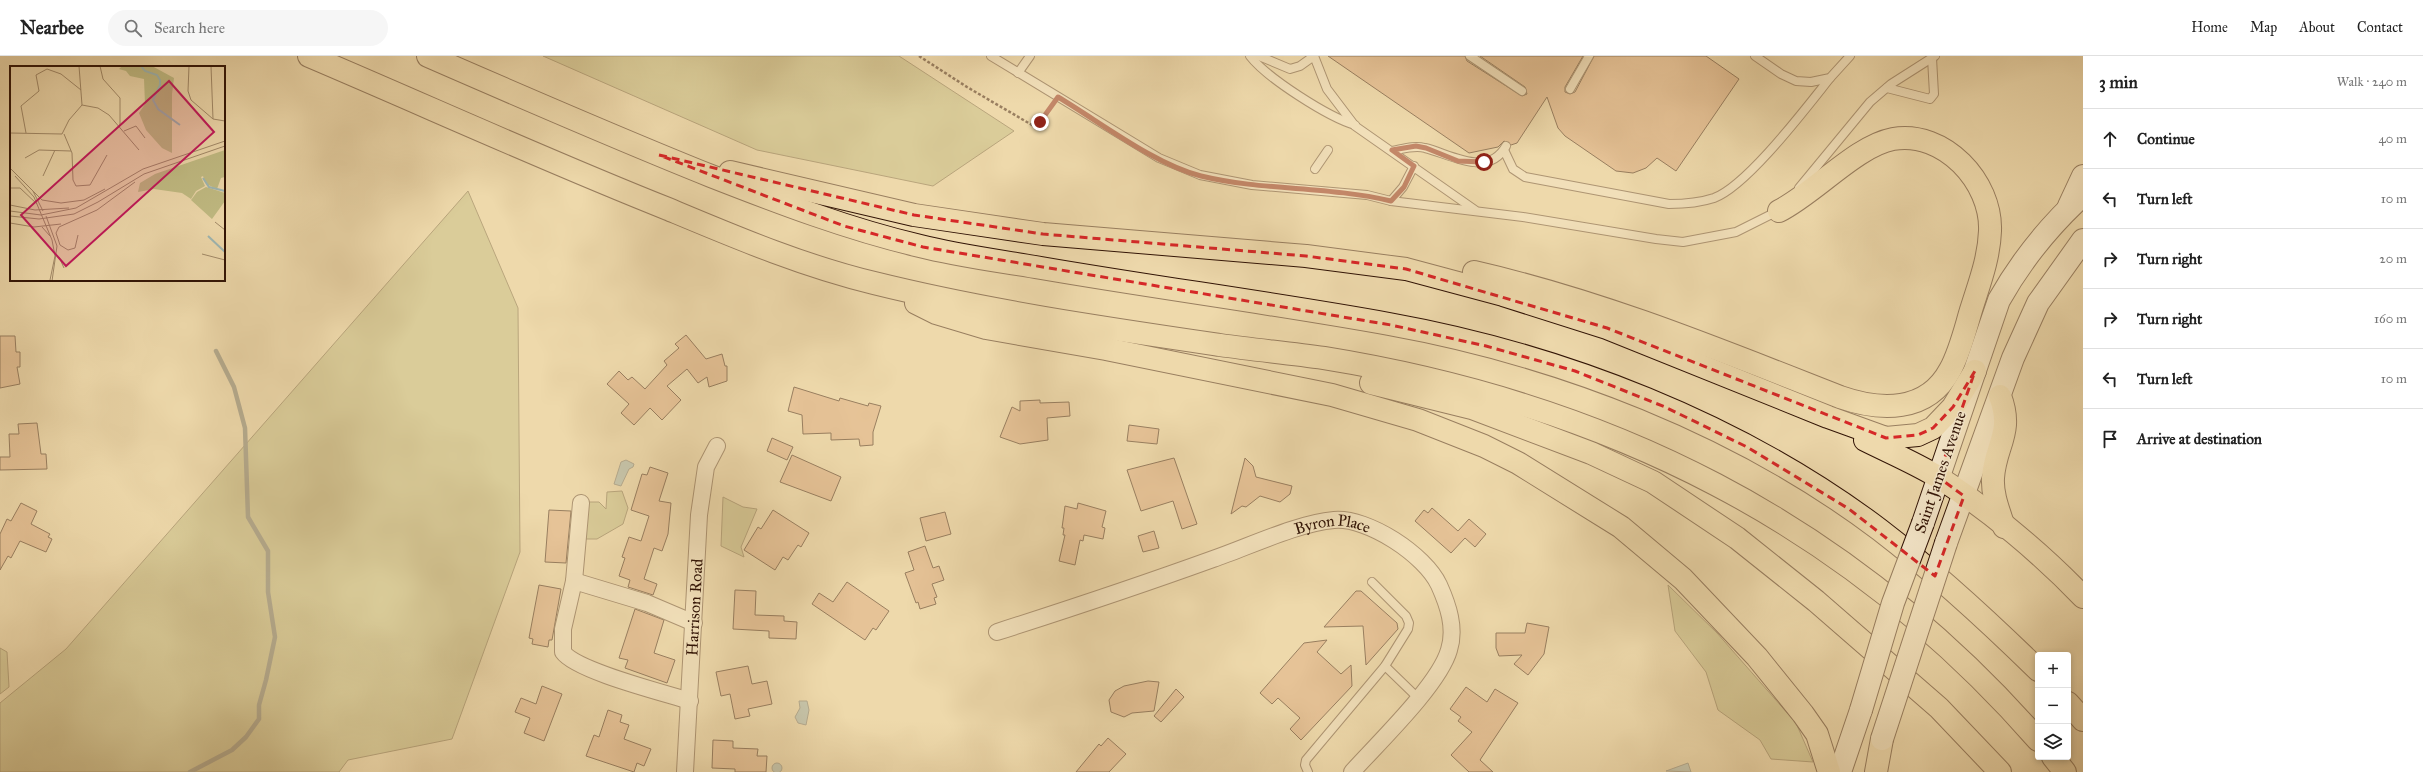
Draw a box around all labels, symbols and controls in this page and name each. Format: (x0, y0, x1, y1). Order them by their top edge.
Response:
search box (108, 10, 388, 46)
text: Nearbee (20, 16, 84, 39)
icon: search (122, 17, 144, 39)
text: Search here (154, 19, 225, 37)
text: Home (2191, 19, 2228, 36)
text: Map (2250, 19, 2277, 36)
text: About (2299, 19, 2335, 36)
text: Contact (2357, 19, 2403, 36)
inset map (10, 66, 225, 281)
text: 3 min (2099, 72, 2138, 93)
text: Walk · 240 m (2337, 74, 2407, 90)
route end (1031, 113, 1049, 131)
icon: ahead (2099, 128, 2121, 150)
text: Continue (2137, 130, 2195, 148)
text: 40 m (2378, 131, 2407, 147)
route start (1475, 153, 1493, 171)
icon: left (2099, 188, 2121, 210)
text: Turn left (2137, 190, 2193, 208)
text: 10 m (2381, 191, 2407, 207)
icon: right (2099, 248, 2121, 270)
text: Turn right (2137, 250, 2202, 268)
text: 20 m (2379, 251, 2407, 267)
icon: right (2099, 308, 2121, 330)
text: Turn right (2137, 310, 2202, 328)
text: 160 m (2374, 311, 2407, 327)
icon: left (2099, 368, 2121, 390)
text: Turn left (2137, 370, 2193, 388)
text: 10 m (2381, 371, 2407, 387)
street label: Saint James Avenue (1910, 408, 1971, 536)
icon: arrive (2099, 428, 2121, 450)
text: Arrive at destination (2137, 430, 2262, 448)
street label: Byron Place (1292, 510, 1374, 538)
street label: Harrison Road (682, 558, 706, 656)
map controls (2035, 652, 2071, 760)
button: + (2035, 652, 2071, 688)
button: − (2035, 688, 2071, 724)
button: layers (2035, 724, 2071, 760)

